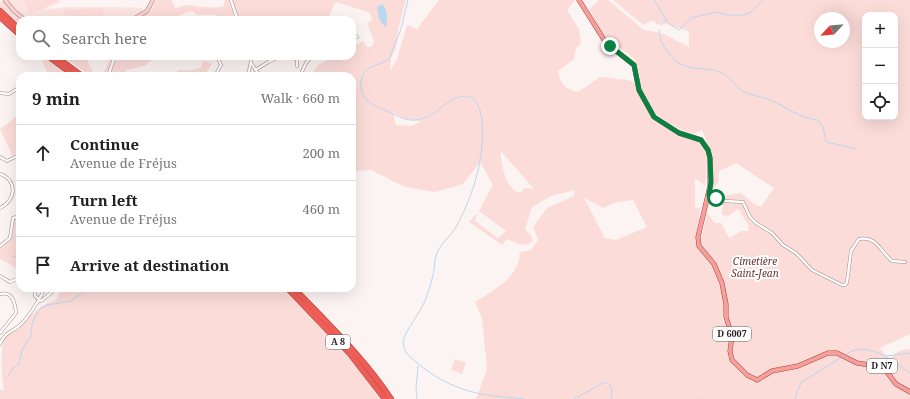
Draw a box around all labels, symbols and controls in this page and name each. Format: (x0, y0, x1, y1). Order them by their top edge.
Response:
north arrow (814, 12, 850, 48)
map controls (862, 12, 898, 120)
button: + (862, 12, 898, 48)
search box (16, 16, 356, 60)
icon: search (30, 27, 52, 49)
text: Search here (62, 28, 147, 48)
route end (601, 37, 619, 55)
button: − (862, 48, 898, 84)
button: locate (862, 84, 898, 120)
text: 9 min (32, 87, 80, 110)
text: Walk · 660 m (261, 89, 340, 107)
text: Continue (70, 134, 139, 154)
icon: ahead (32, 142, 54, 164)
text: 200 m (303, 144, 340, 162)
text: Avenue de Fréjus (70, 154, 177, 172)
route start (707, 189, 725, 207)
text: Turn left (70, 190, 138, 210)
icon: left (32, 198, 54, 220)
text: 460 m (303, 200, 340, 218)
text: Avenue de Fréjus (70, 210, 177, 228)
icon: arrive (32, 254, 54, 276)
park label: Cimetière Saint-Jean (731, 254, 779, 280)
text: Arrive at destination (70, 255, 229, 275)
road number: D 6007 (713, 327, 751, 341)
road number: A 8 (326, 335, 350, 349)
road number: D N7 (867, 359, 897, 373)

